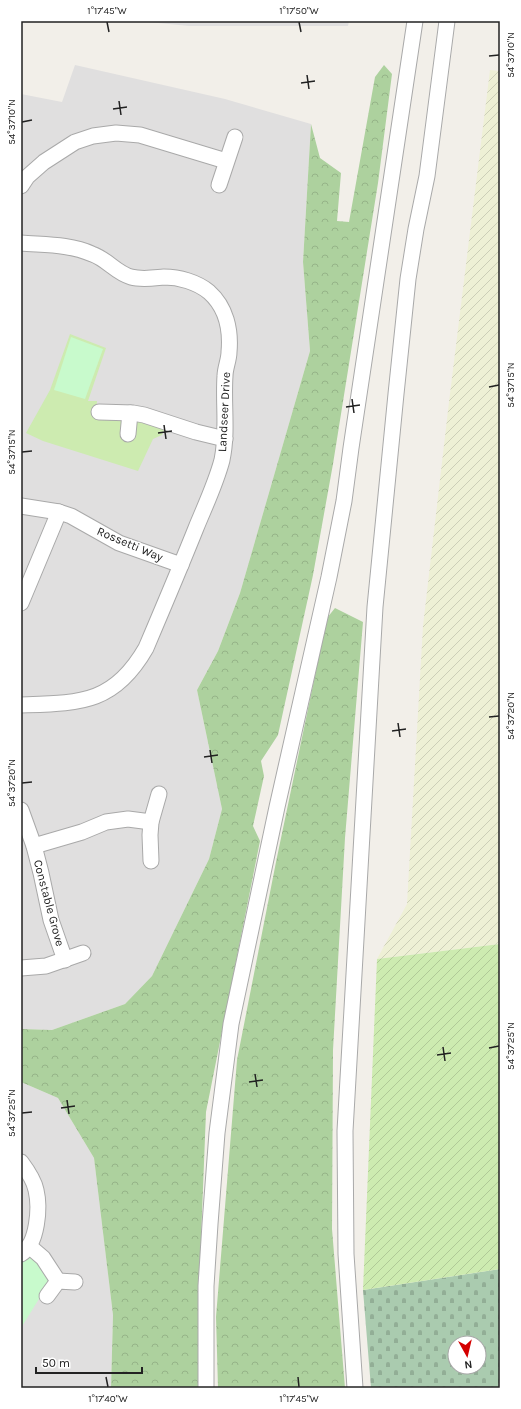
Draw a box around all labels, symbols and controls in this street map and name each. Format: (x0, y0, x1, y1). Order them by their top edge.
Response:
text: 1°17'45"W (87, 5, 127, 17)
text: 1°17'50"W (279, 5, 319, 17)
text: 54°37'10"N (505, 32, 517, 78)
text: 54°37'10"N (6, 99, 18, 145)
text: 54°37'15"N (505, 362, 517, 408)
street label: Landseer Drive (215, 371, 233, 453)
text: 54°37'15"N (6, 429, 18, 475)
street label: Rossetti Way (95, 524, 166, 564)
text: 54°37'20"N (505, 692, 517, 740)
text: 54°37'20"N (6, 759, 18, 807)
street label: Constable Grove (31, 858, 67, 948)
text: 54°37'25"N (505, 1022, 517, 1070)
text: 54°37'25"N (6, 1089, 18, 1137)
north arrow (447, 1335, 487, 1375)
scale bar (36, 1349, 142, 1375)
text: 50 m (42, 1356, 70, 1370)
text: N (464, 1357, 473, 1371)
text: 1°17'40"W (88, 1393, 128, 1405)
text: 1°17'45"W (279, 1393, 319, 1405)

